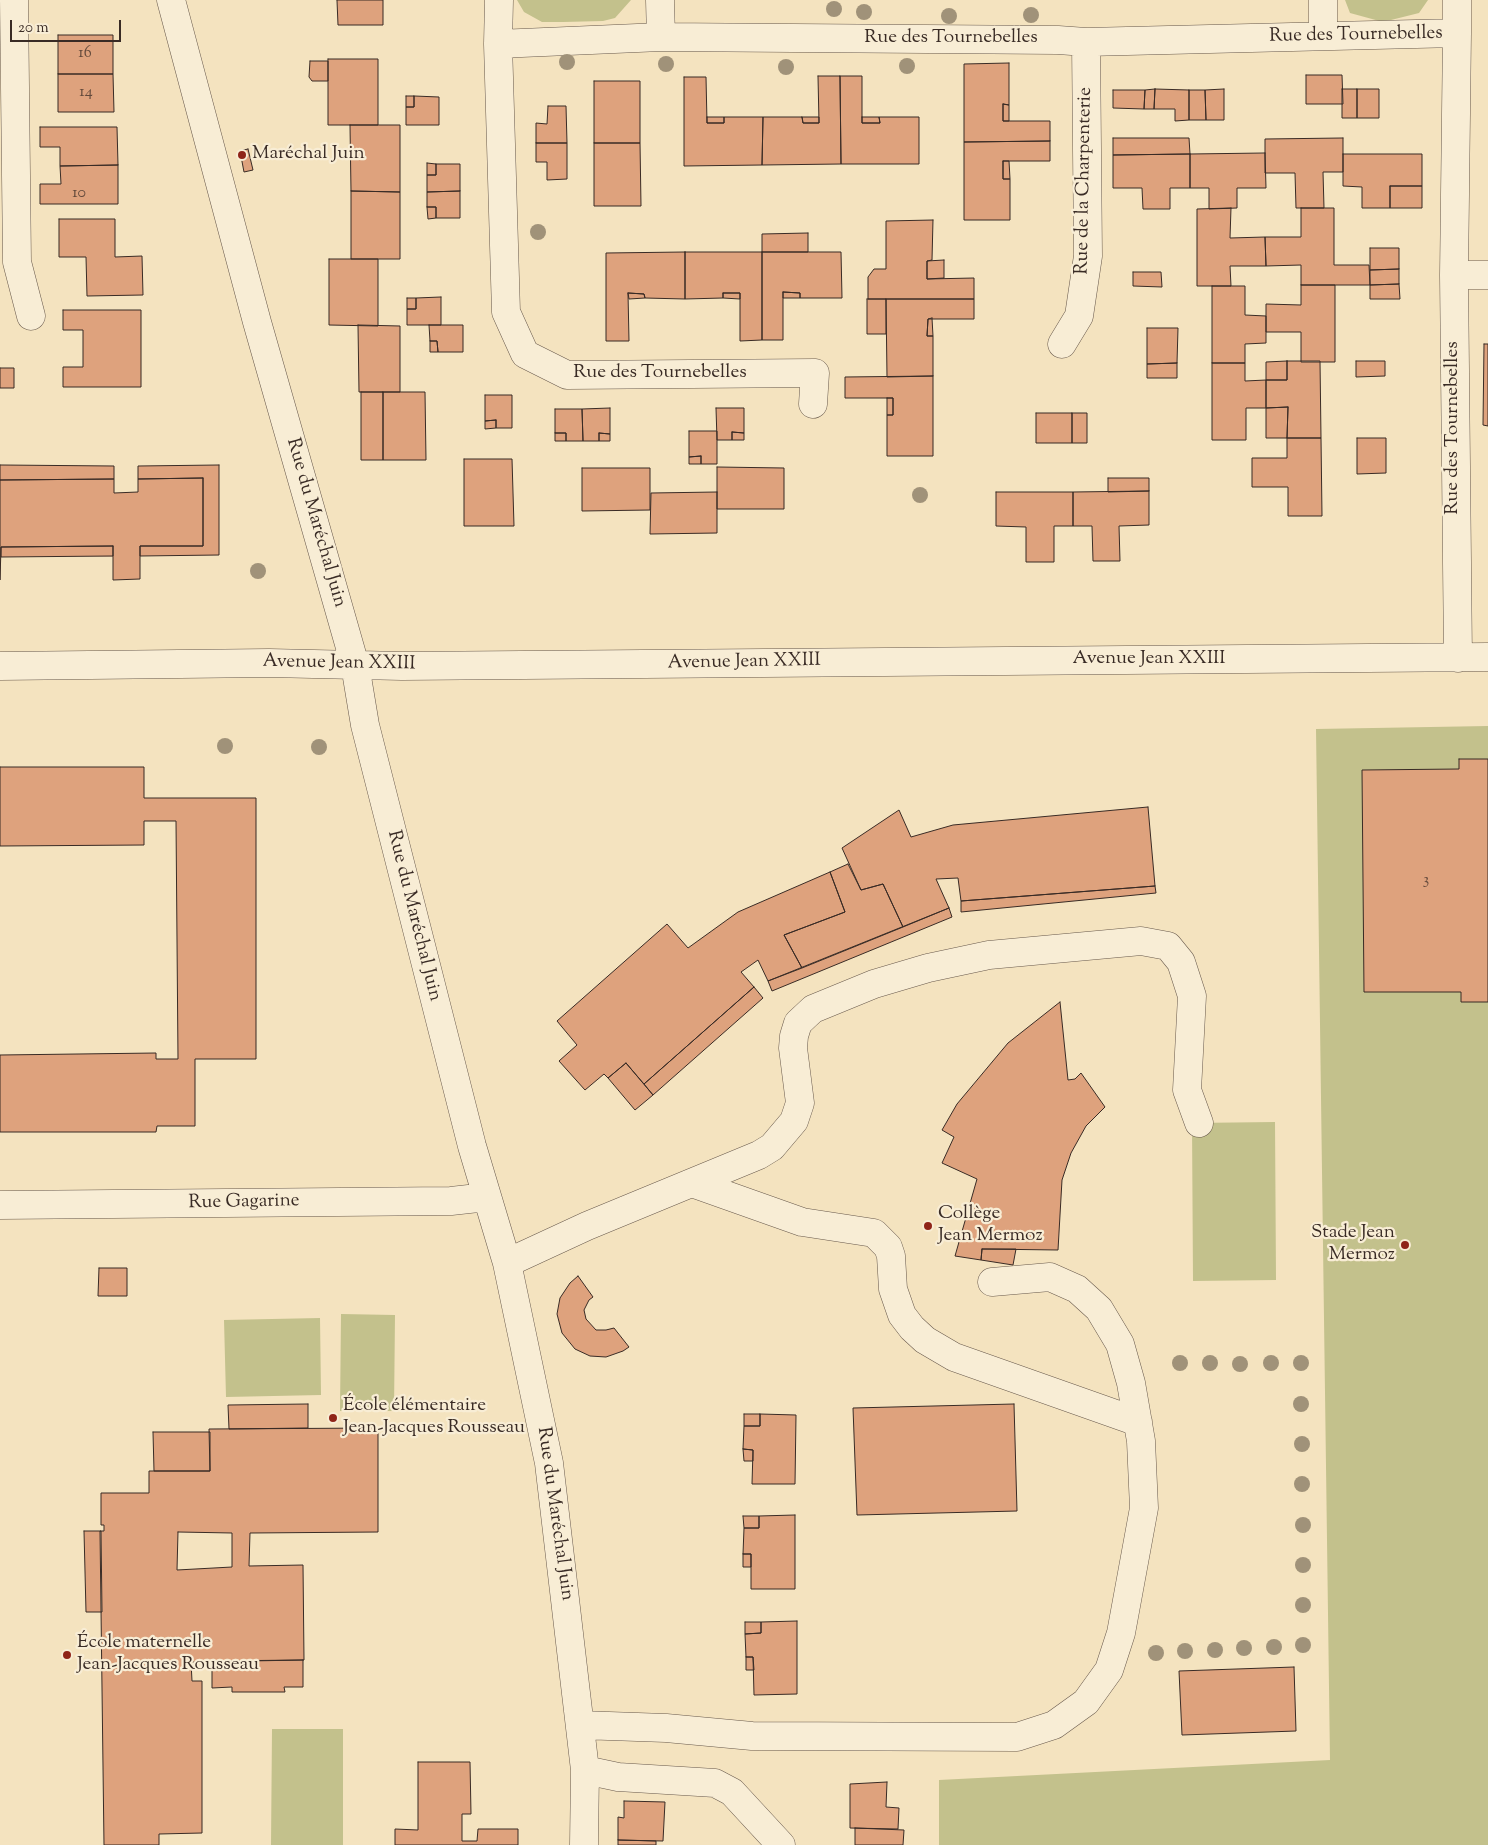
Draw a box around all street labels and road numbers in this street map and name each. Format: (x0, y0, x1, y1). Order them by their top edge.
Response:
street label: Rue des Tournebelles (1269, 23, 1443, 49)
street label: Rue des Tournebelles (864, 28, 1038, 50)
street label: Rue de la Charpenterie (1072, 87, 1098, 275)
street label: Rue des Tournebelles (1443, 341, 1465, 515)
street label: Rue des Tournebelles (573, 363, 747, 385)
street label: Rue du Maréchal Juin (280, 436, 350, 610)
street label: Avenue Jean XXIII (1072, 649, 1226, 671)
street label: Avenue Jean XXIII (667, 650, 821, 676)
street label: Avenue Jean XXIII (262, 651, 416, 677)
street label: Rue du Maréchal Juin (381, 828, 445, 1004)
street label: Rue Gagarine (188, 1191, 300, 1215)
street label: Rue du Maréchal Juin (531, 1426, 577, 1602)

